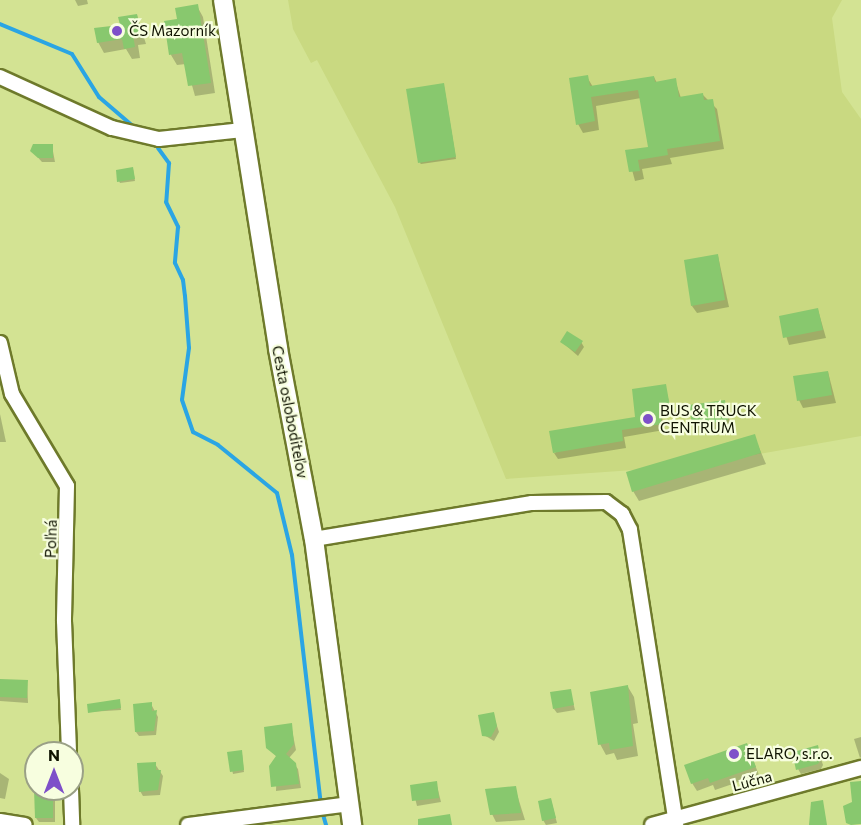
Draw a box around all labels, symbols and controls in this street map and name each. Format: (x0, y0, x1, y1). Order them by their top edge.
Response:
place label: ČS Mazorník (129, 22, 216, 40)
marker: ČS Mazorník (110, 24, 124, 38)
street label: Cesta osloboditeľov (268, 344, 312, 480)
place label: BUS & TRUCK CENTRUM (660, 401, 757, 436)
marker: BUS & TRUCK CENTRUM (641, 412, 655, 426)
street label: Poľná (41, 519, 61, 559)
north arrow (24, 741, 84, 801)
text: N (48, 745, 60, 764)
place label: ELARO, s.r.o. (746, 745, 833, 763)
marker: ELARO, s.r.o. (727, 747, 741, 761)
street label: Lúčna (730, 767, 774, 795)

